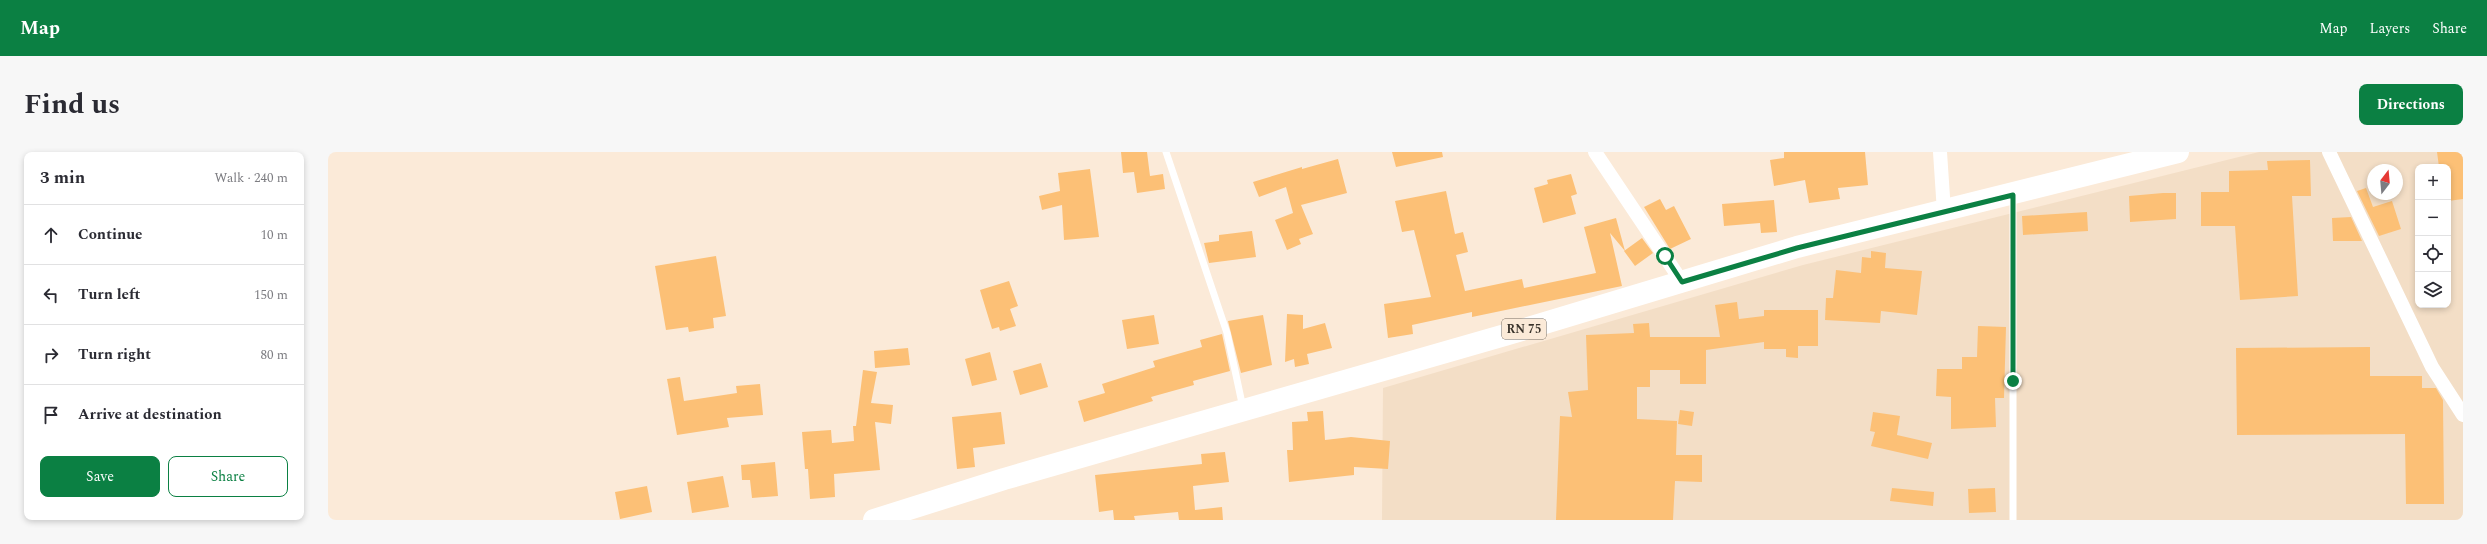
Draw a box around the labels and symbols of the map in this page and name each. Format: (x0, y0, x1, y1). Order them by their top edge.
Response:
north arrow (2367, 164, 2403, 200)
route start (1656, 247, 1674, 265)
road number: RN 75 (1502, 319, 1546, 339)
route end (2004, 372, 2022, 390)

